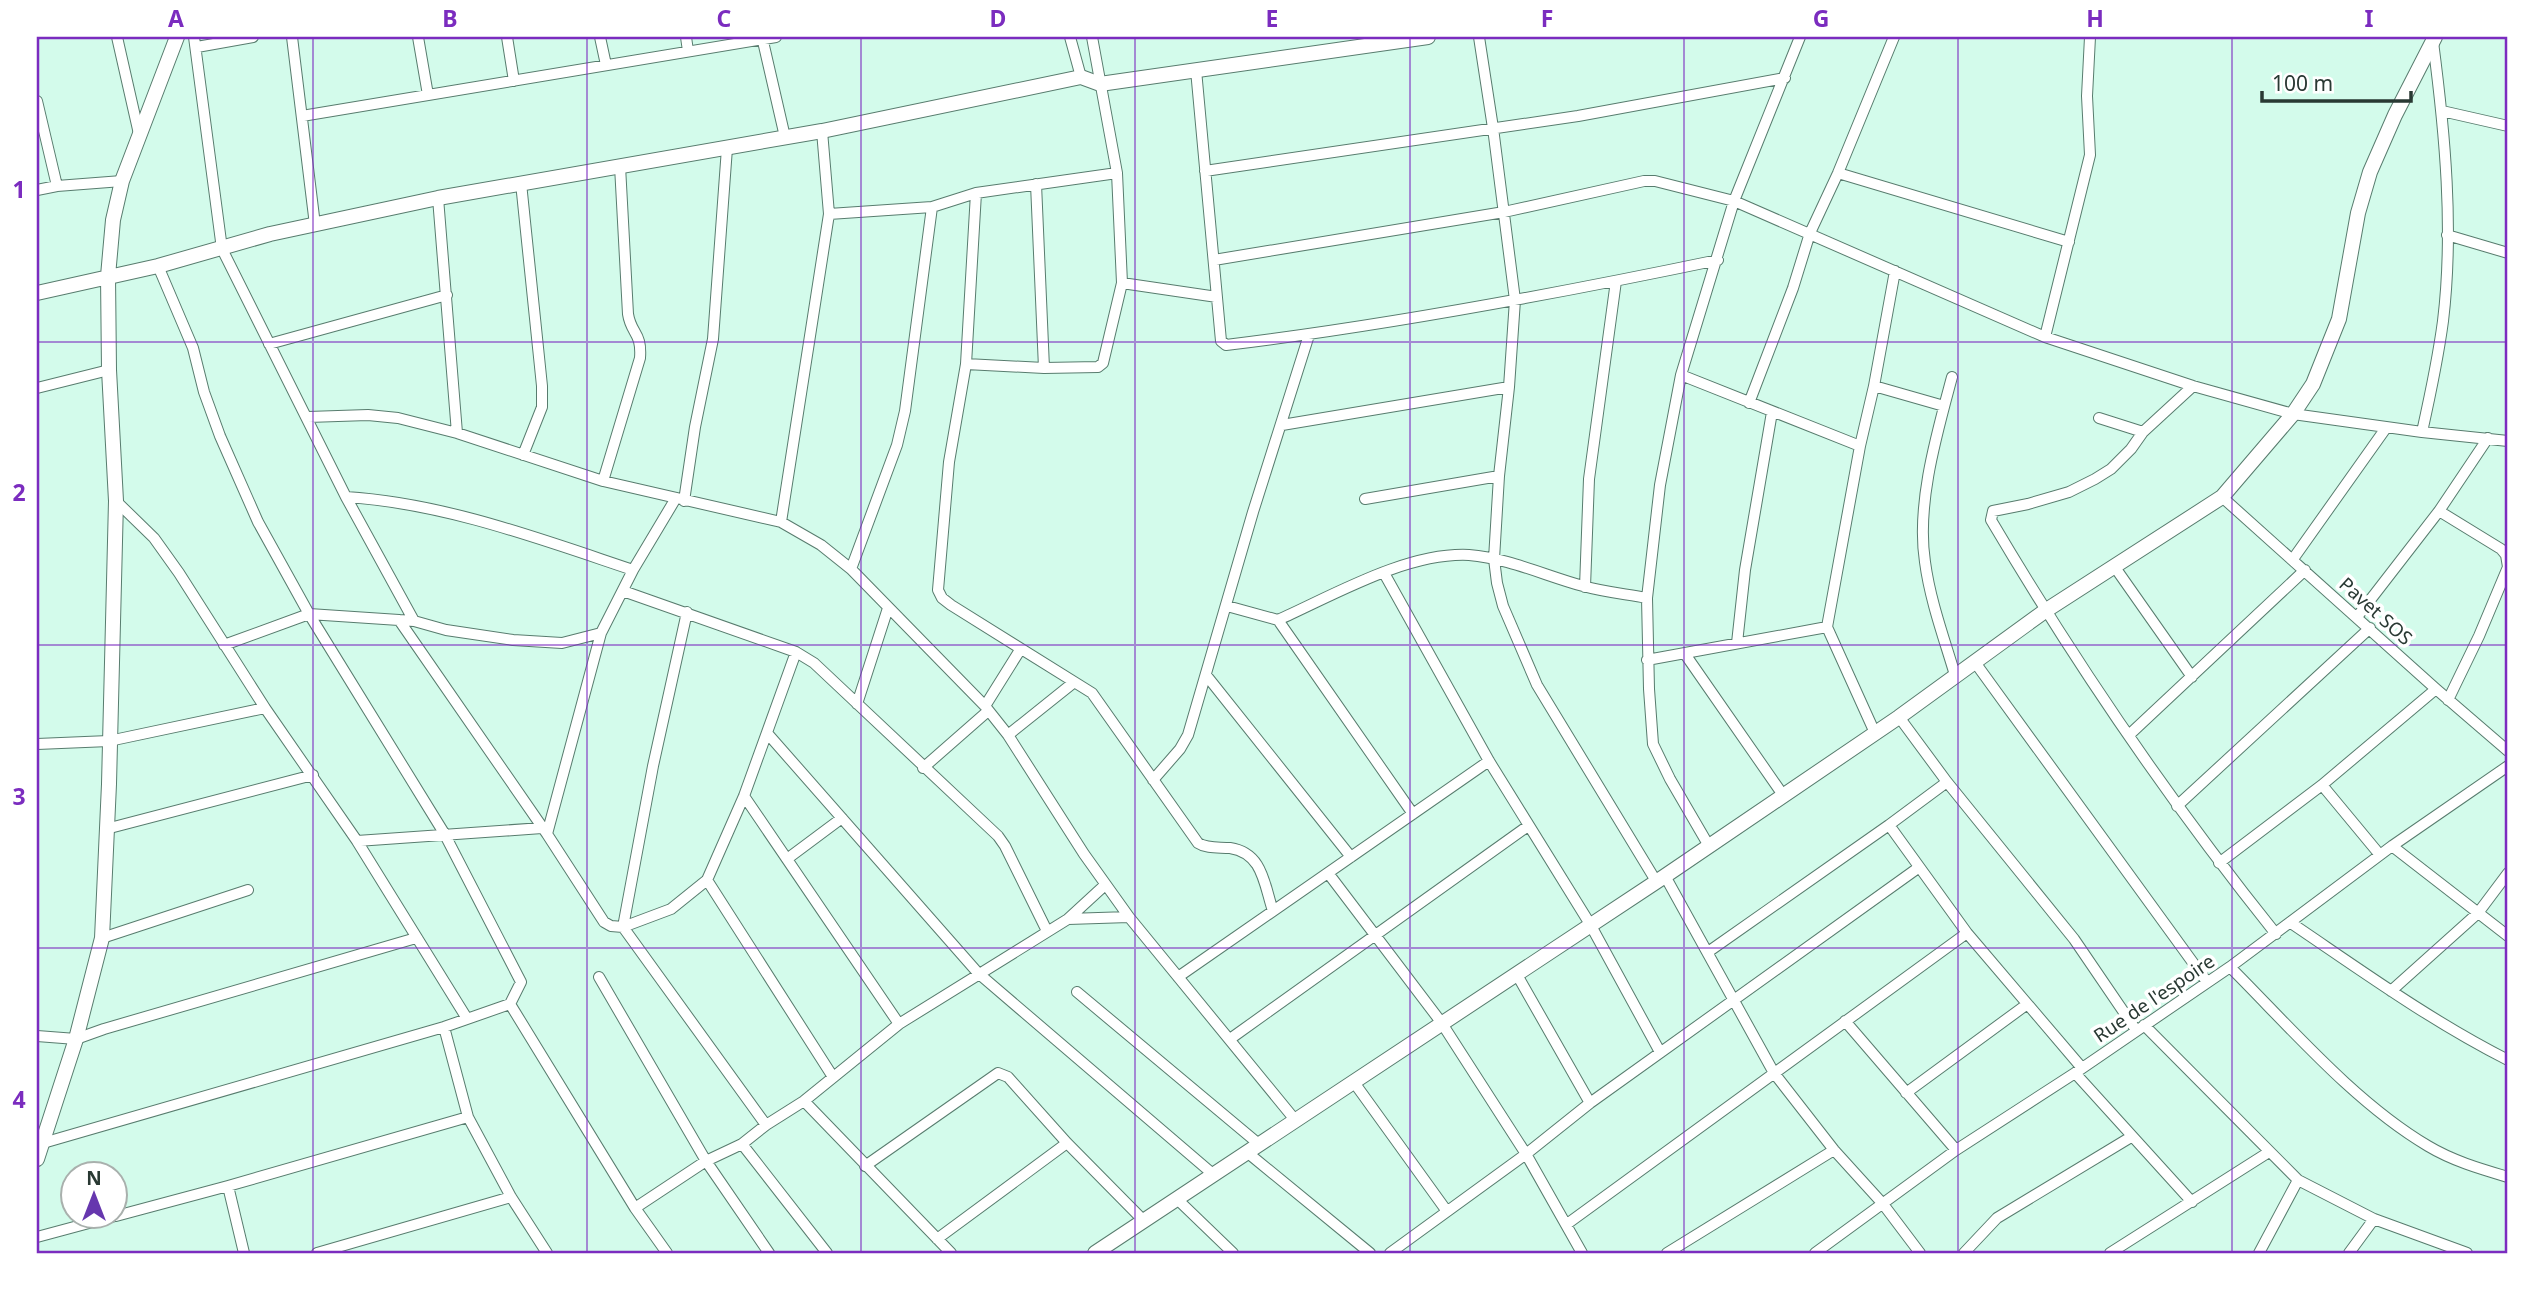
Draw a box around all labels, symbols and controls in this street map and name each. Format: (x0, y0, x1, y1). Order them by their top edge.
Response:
text: A (168, 2, 184, 34)
text: B (442, 2, 458, 34)
text: C (717, 2, 732, 34)
text: D (990, 2, 1006, 34)
text: E (1266, 2, 1278, 34)
text: F (1541, 2, 1553, 34)
text: G (1813, 2, 1829, 34)
text: H (2086, 2, 2104, 34)
text: I (2365, 2, 2374, 34)
scale bar (2262, 60, 2410, 104)
text: 100 m (2272, 69, 2333, 97)
text: 1 (12, 173, 26, 205)
text: 2 (12, 476, 26, 508)
street label: Pavet SOS (2334, 571, 2418, 651)
text: 3 (12, 780, 26, 812)
street label: Rue de l'espoire (2088, 948, 2220, 1048)
text: 4 (12, 1083, 26, 1115)
north arrow (60, 1160, 130, 1230)
text: N (86, 1165, 102, 1191)

